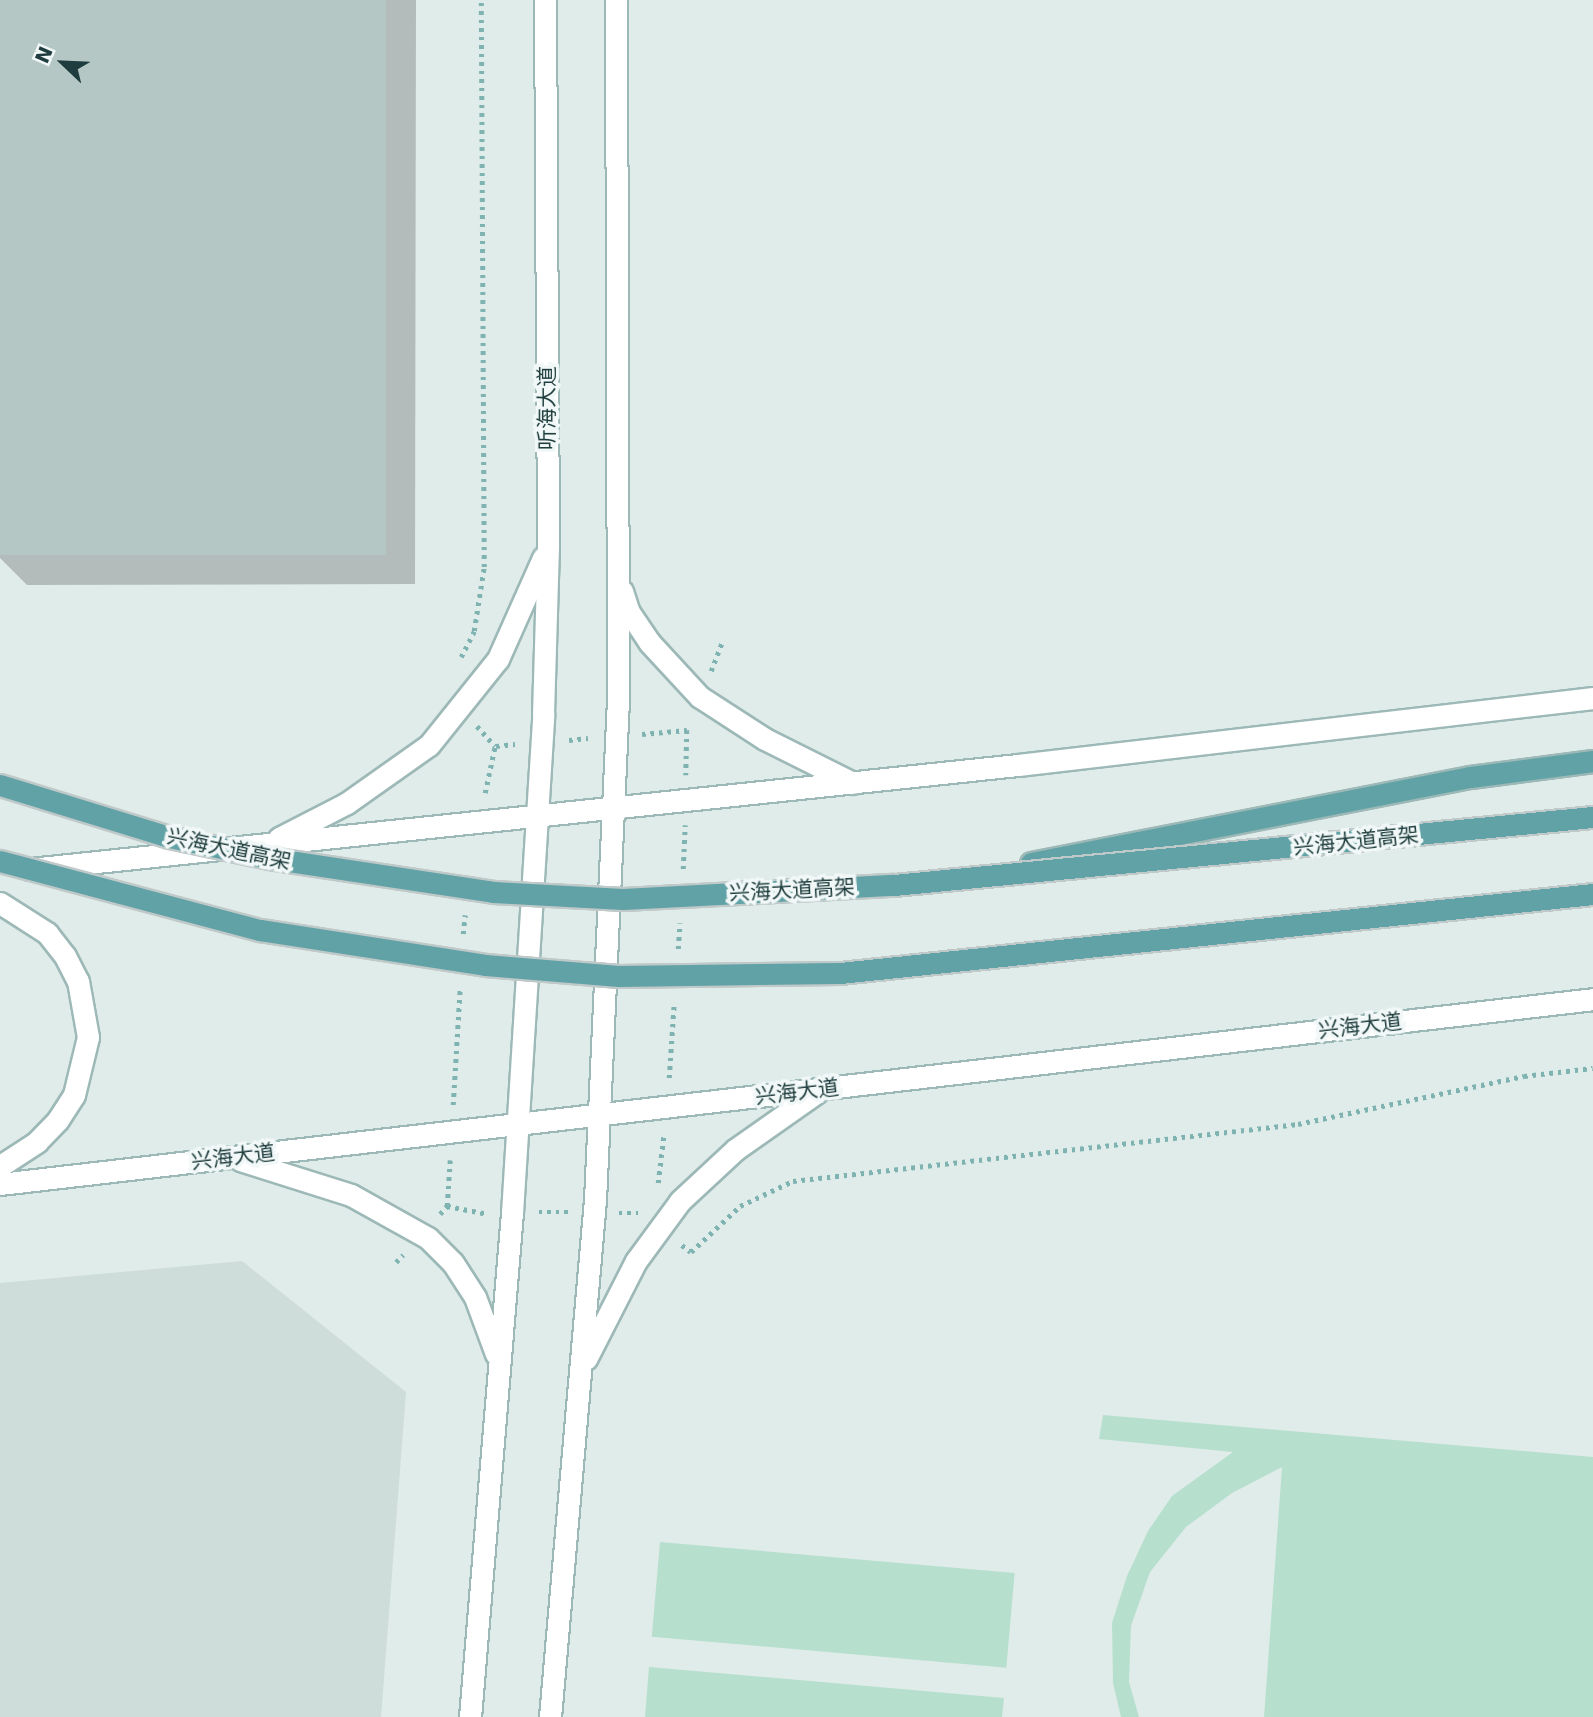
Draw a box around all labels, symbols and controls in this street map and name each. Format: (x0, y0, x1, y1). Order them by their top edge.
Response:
north arrow (28, 28, 98, 98)
text: N (30, 43, 57, 66)
street label: 听海大道 (534, 366, 560, 450)
street label: 兴海大道高架 (1292, 822, 1420, 860)
street label: 兴海大道高架 (165, 824, 293, 874)
street label: 兴海大道高架 (728, 874, 856, 906)
street label: 兴海大道 (1317, 1008, 1403, 1044)
street label: 兴海大道 (754, 1074, 840, 1110)
street label: 兴海大道 (190, 1139, 276, 1175)

